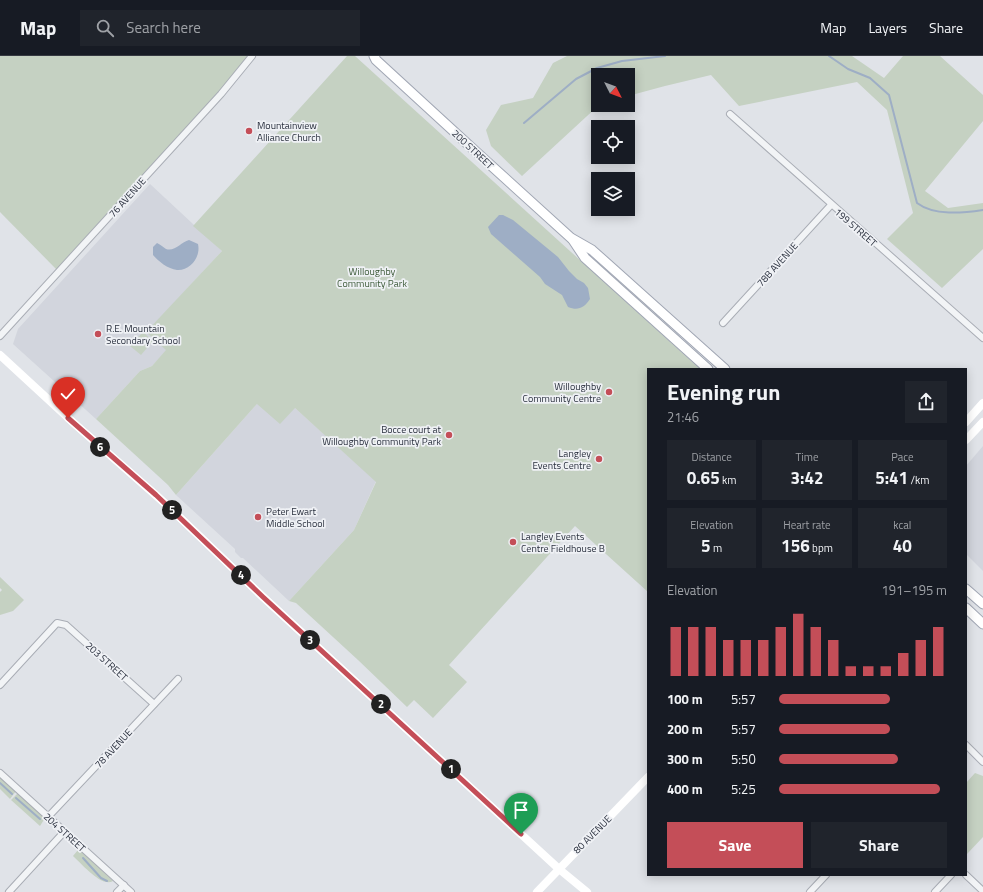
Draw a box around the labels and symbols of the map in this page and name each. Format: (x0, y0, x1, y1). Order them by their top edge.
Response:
north arrow (591, 68, 635, 112)
place label: Mountainview Alliance Church (257, 118, 321, 145)
marker: Mountainview Alliance Church (244, 126, 254, 136)
street label: 200 STREET (448, 126, 497, 173)
street label: 76 AVENUE (105, 174, 150, 221)
street label: 199 STREET (831, 205, 881, 251)
street label: 78B AVENUE (753, 238, 802, 290)
park label: Willoughby Community Park (337, 264, 407, 291)
place label: R.E. Mountain Secondary School (106, 321, 180, 348)
marker: R.E. Mountain Secondary School (93, 329, 103, 339)
pin (51, 377, 85, 418)
place label: Willoughby Community Centre (523, 379, 601, 406)
marker: Willoughby Community Centre (604, 387, 614, 397)
place label: Bocce court at Willoughby Community Park (322, 422, 441, 449)
marker: Bocce court at Willoughby Community Park (444, 430, 454, 440)
pin: 6 (90, 437, 110, 457)
place label: Langley Events Centre (532, 446, 591, 473)
marker: Langley Events Centre (594, 454, 604, 464)
pin: 5 (162, 500, 182, 520)
place label: Peter Ewart Middle School (266, 504, 325, 531)
marker: Peter Ewart Middle School (253, 512, 263, 522)
place label: Langley Events Centre Fieldhouse B (521, 529, 605, 556)
marker: Langley Events Centre Fieldhouse B (508, 537, 518, 547)
pin: 4 (231, 565, 251, 585)
pin: 3 (300, 630, 320, 650)
street label: 203 STREET (82, 638, 132, 685)
pin: 2 (371, 694, 391, 714)
street label: 78 AVENUE (91, 725, 136, 771)
pin: 1 (441, 759, 461, 779)
pin (504, 793, 538, 834)
street label: 204 STREET (40, 809, 90, 856)
street label: 80 AVENUE (570, 811, 615, 857)

